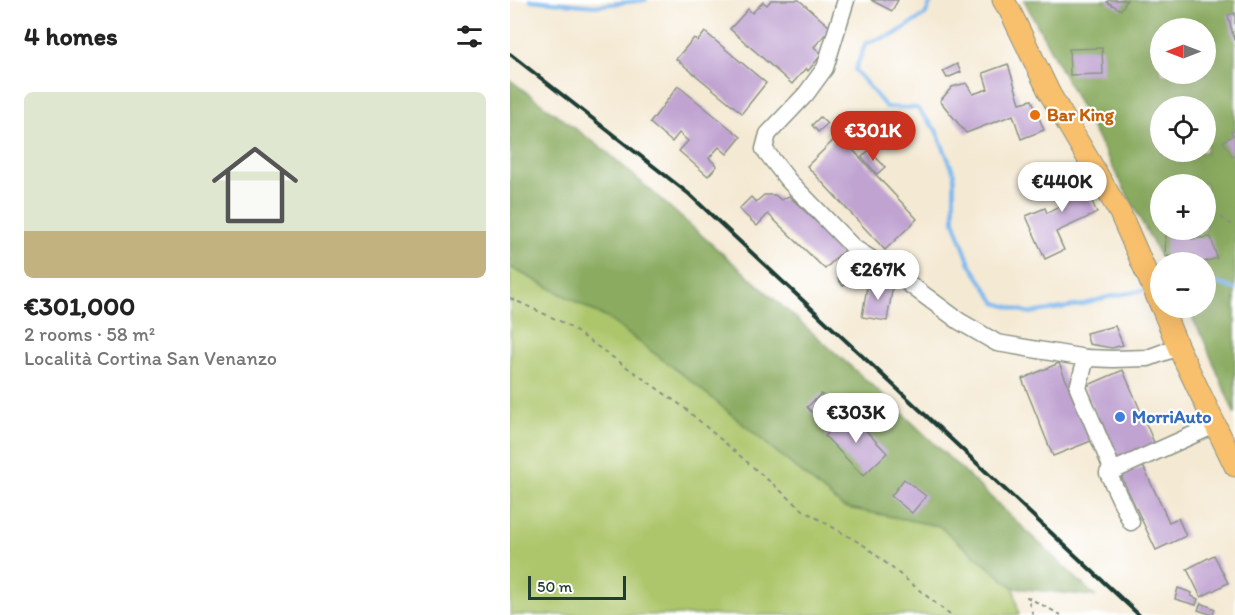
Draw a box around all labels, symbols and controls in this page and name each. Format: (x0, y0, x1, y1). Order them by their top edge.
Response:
north arrow (1150, 18, 1216, 84)
map controls (1150, 18, 1216, 318)
text: 4 homes (24, 20, 118, 52)
icon: filters (453, 20, 486, 53)
button: locate (1150, 96, 1216, 162)
place label: Bar King (1047, 104, 1115, 126)
marker: Bar King (1028, 108, 1042, 122)
pin: €301K (831, 111, 915, 162)
text: €301K (845, 118, 901, 142)
icon: home (201, 131, 309, 239)
pin: €440K (1020, 162, 1104, 213)
text: €440K (1032, 169, 1092, 193)
button: + (1150, 174, 1216, 240)
pin: €267K (836, 250, 920, 301)
button: − (1150, 252, 1216, 318)
text: €267K (850, 257, 906, 281)
text: €301,000 (24, 290, 135, 322)
text: 2 rooms · 58 m² (24, 322, 155, 346)
text: Località Cortina San Venanzo (24, 346, 277, 370)
pin: €303K (814, 393, 898, 444)
text: €303K (827, 400, 885, 424)
place label: MorriAuto (1132, 406, 1211, 428)
marker: MorriAuto (1113, 410, 1127, 424)
scale bar (528, 573, 626, 600)
text: 50 m (537, 577, 572, 596)

